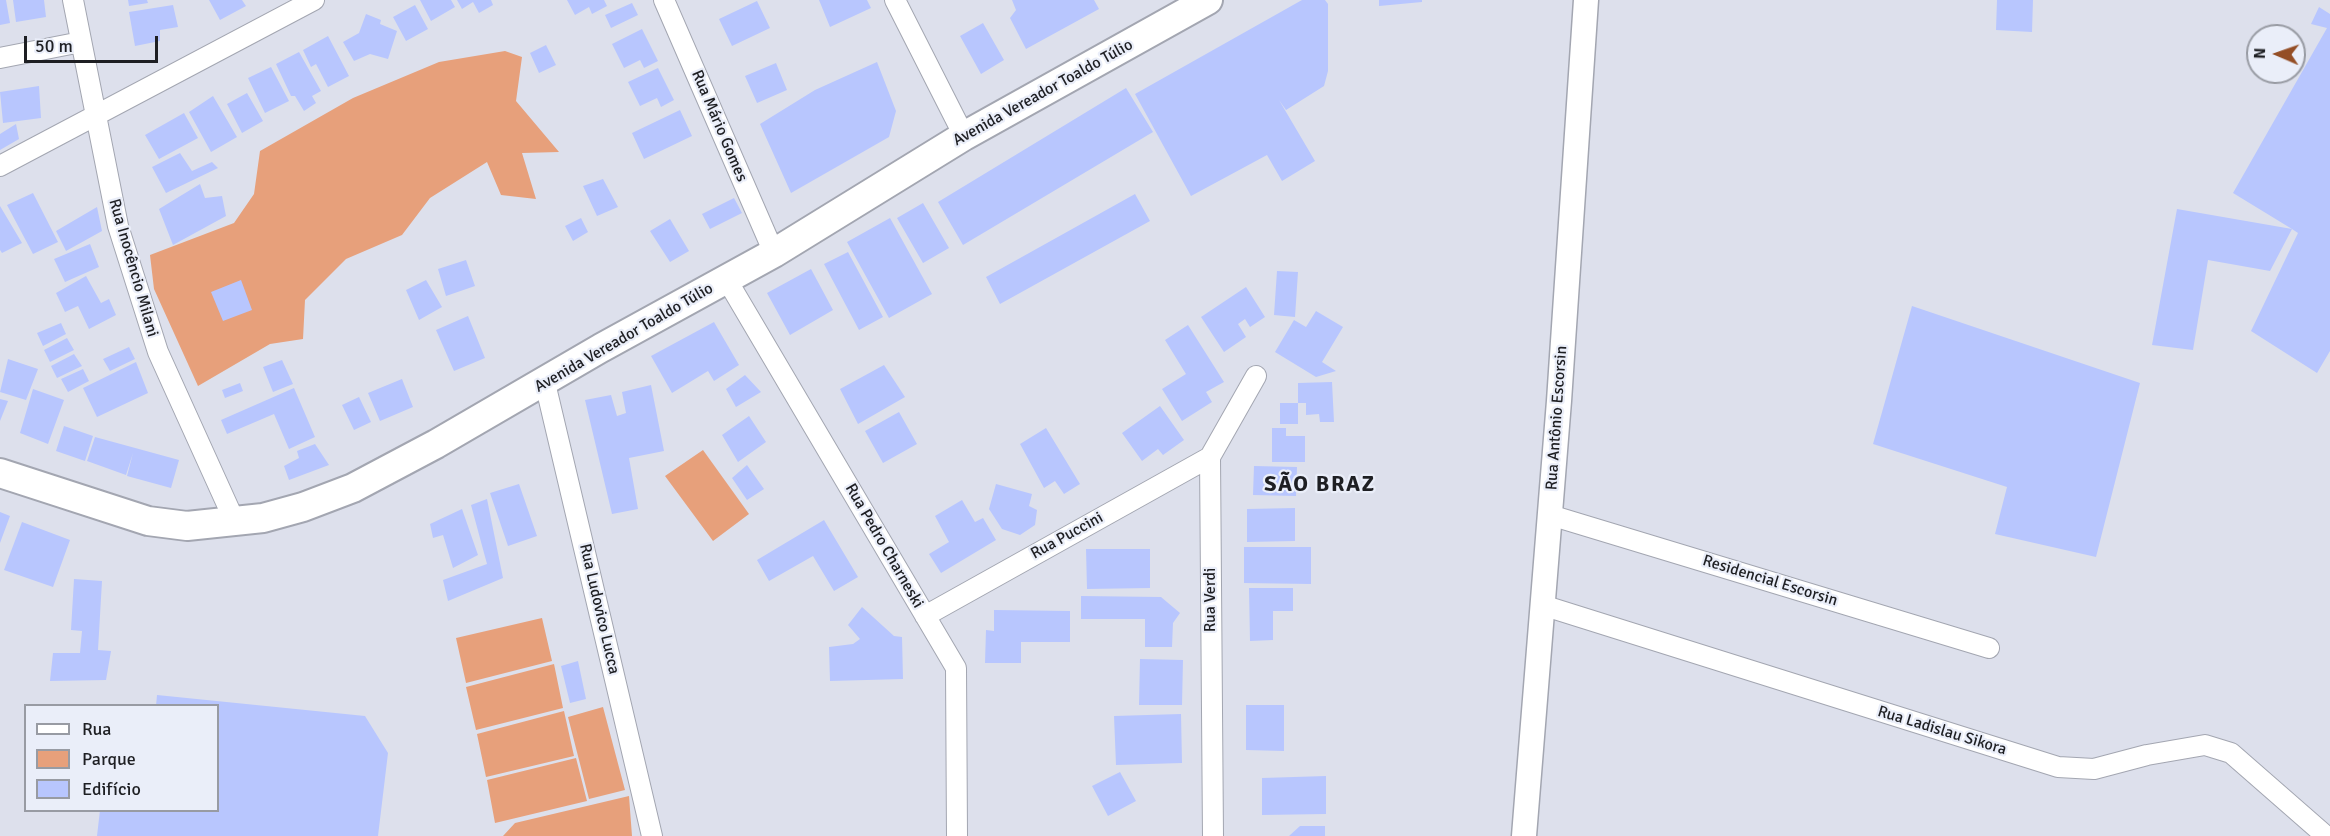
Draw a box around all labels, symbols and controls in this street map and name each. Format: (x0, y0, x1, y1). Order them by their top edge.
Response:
scale bar (27, 24, 160, 62)
north arrow (2246, 24, 2306, 84)
text: 50 m (35, 35, 73, 57)
street label: Avenida Vereador Toaldo Túlio (950, 35, 1136, 151)
text: N (2250, 48, 2270, 59)
street label: Rua Mário Gomes (687, 67, 751, 185)
street label: Rua Inocêncio Milani (104, 197, 162, 339)
street label: Avenida Vereador Toaldo Túlio (531, 279, 717, 397)
street label: Rua Antônio Escorsin (1542, 345, 1572, 491)
district label: SÃO BRAZ (1264, 472, 1376, 498)
street label: Rua Pedro Charneski (841, 480, 927, 612)
street label: Rua Puccini (1027, 508, 1107, 564)
street label: Rua Ludovico Lucca (575, 542, 623, 676)
street label: Residencial Escorsin (1700, 551, 1840, 611)
street label: Rua Verdi (1201, 568, 1221, 632)
street label: Rua Ladislau Sikora (1875, 702, 2009, 760)
legend (24, 704, 219, 812)
text: Rua (82, 718, 111, 740)
text: Parque (82, 748, 136, 770)
text: Edifício (82, 778, 141, 800)

